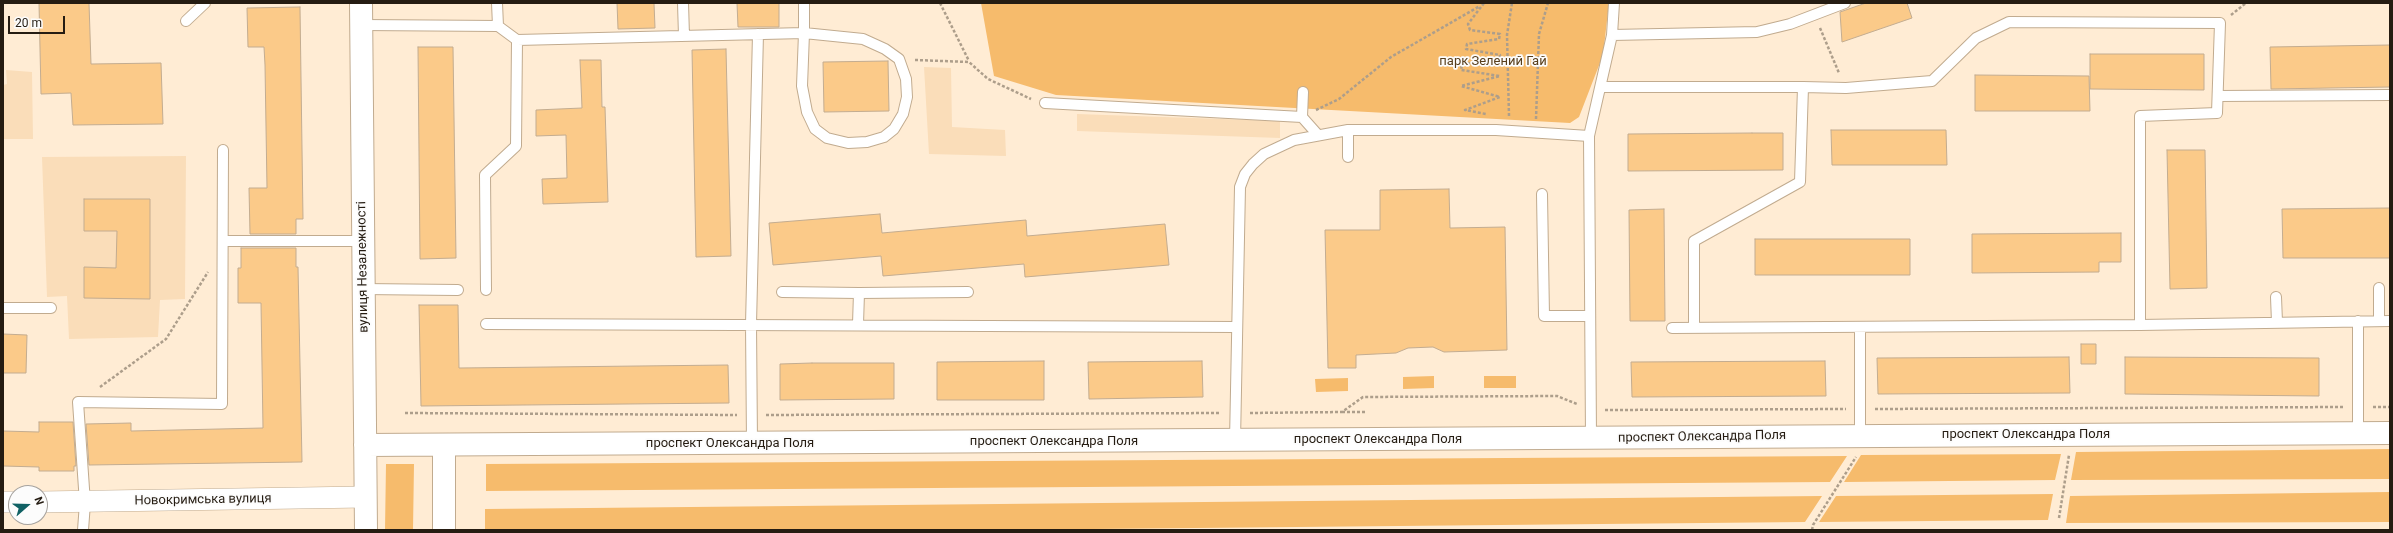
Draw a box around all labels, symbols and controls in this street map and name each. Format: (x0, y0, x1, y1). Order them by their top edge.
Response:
scale bar (10, 8, 67, 34)
text: 20 m (15, 16, 42, 30)
park label: парк Зелений Гай (1439, 54, 1547, 70)
street label: вулиця Незалежності (354, 201, 372, 333)
street label: проспект Олександра Поля (1942, 427, 2110, 443)
street label: проспект Олександра Поля (1618, 428, 1786, 446)
street label: проспект Олександра Поля (1294, 432, 1462, 448)
street label: проспект Олександра Поля (970, 434, 1138, 450)
street label: проспект Олександра Поля (646, 436, 814, 452)
north arrow (8, 485, 48, 525)
street label: Новокримська вулиця (134, 491, 272, 509)
text: N (31, 495, 46, 507)

